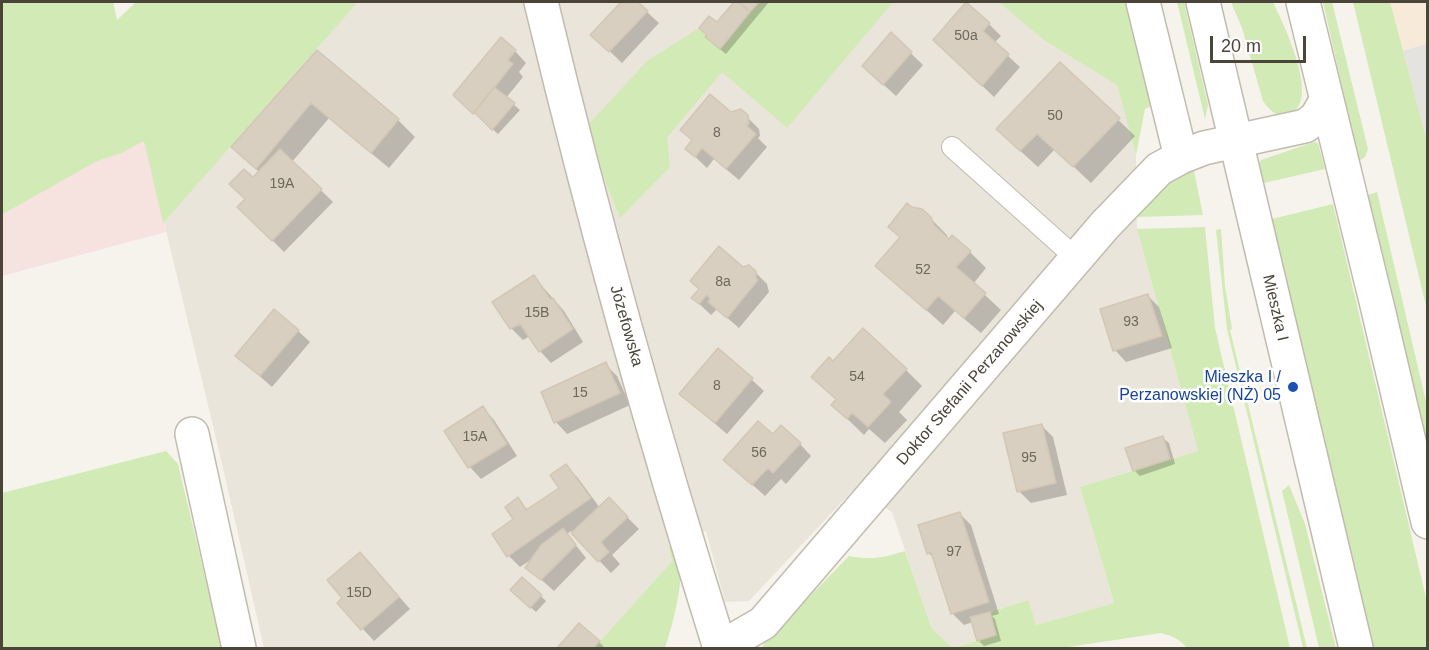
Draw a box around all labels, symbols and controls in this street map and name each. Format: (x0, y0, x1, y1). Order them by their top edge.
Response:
scale bar (1213, 24, 1309, 62)
house number: 50a (954, 28, 978, 44)
text: 20 m (1221, 36, 1261, 56)
house number: 50 (1047, 108, 1063, 124)
house number: 8 (713, 125, 721, 141)
house number: 19A (270, 176, 294, 192)
house number: 52 (915, 262, 931, 278)
street label: Mieszka I (1258, 273, 1292, 343)
house number: 8a (715, 274, 731, 290)
street label: Józefowska (605, 283, 647, 369)
street label: Doktor Stefanii Perzanowskiej (893, 296, 1047, 470)
house number: 15B (525, 305, 549, 321)
house number: 93 (1123, 314, 1139, 330)
place label: Mieszka I / Perzanowskiej (NŻ) 05 (1119, 368, 1281, 406)
house number: 54 (849, 369, 865, 385)
house number: 8 (713, 378, 721, 394)
marker: Mieszka I / Perzanowskiej (NŻ) 05 (1286, 380, 1300, 394)
house number: 15 (572, 385, 588, 401)
house number: 15A (463, 429, 487, 445)
house number: 56 (751, 445, 767, 461)
house number: 95 (1021, 450, 1037, 466)
house number: 97 (946, 544, 962, 560)
house number: 15D (346, 585, 372, 601)

